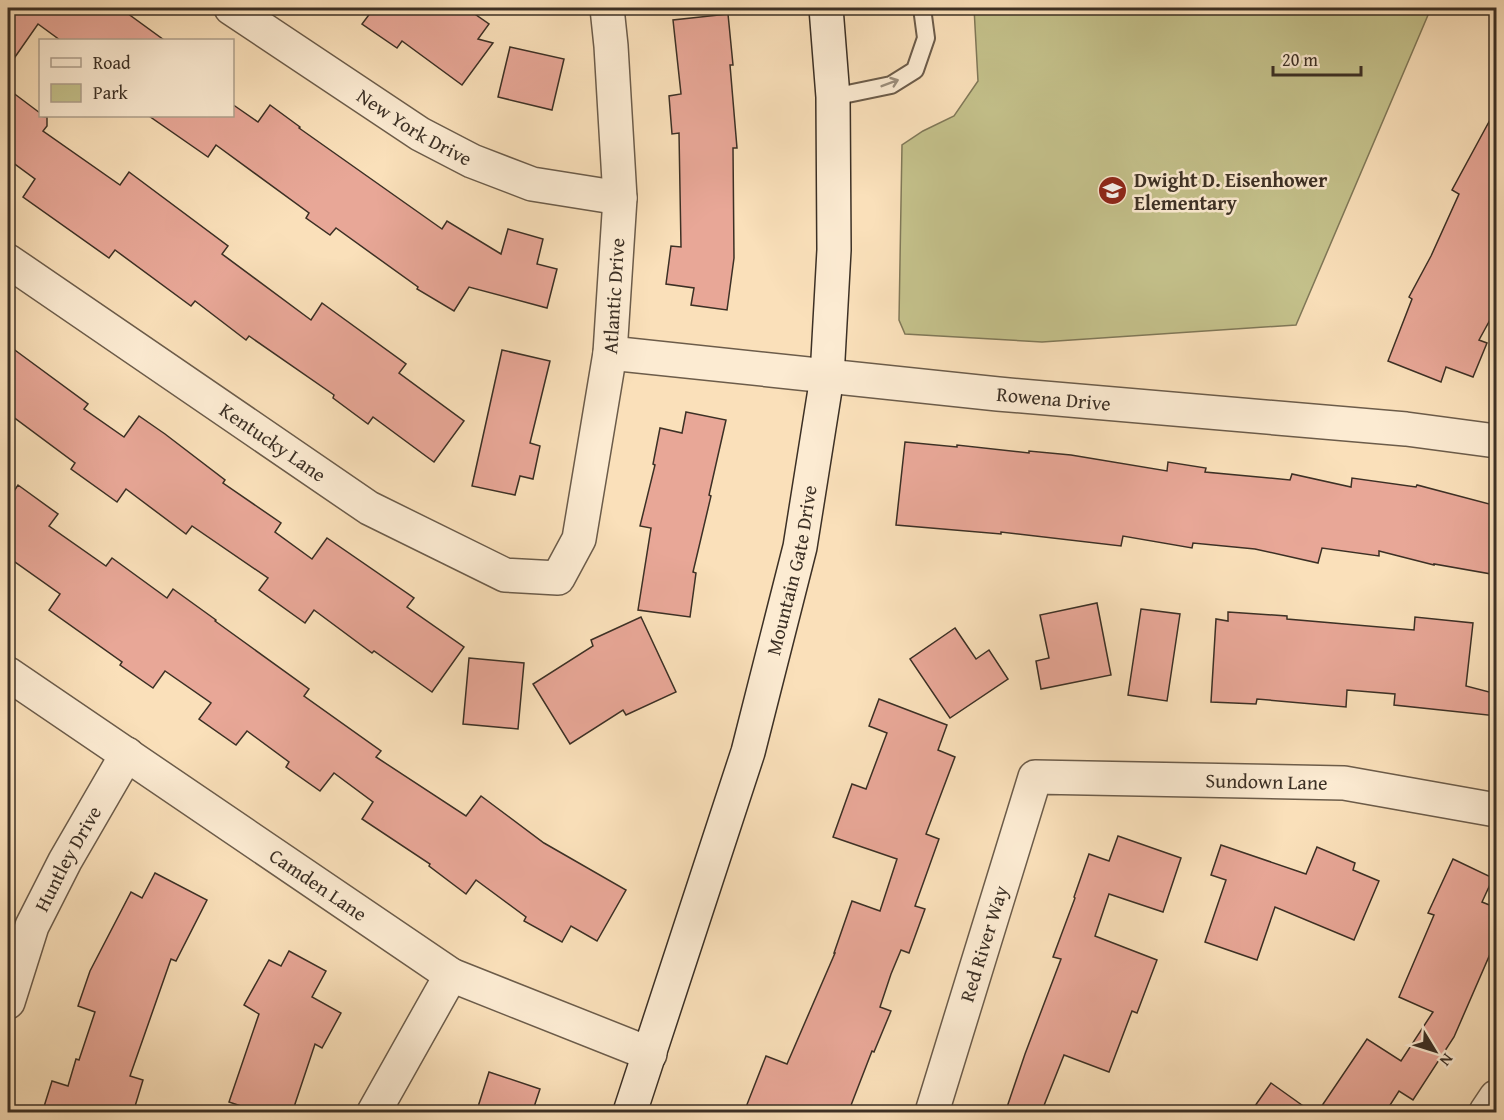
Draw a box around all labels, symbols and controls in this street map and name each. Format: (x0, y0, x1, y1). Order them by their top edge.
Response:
legend (39, 39, 234, 117)
scale bar (1273, 39, 1362, 77)
text: 20 m (1282, 46, 1318, 73)
text: Road (93, 49, 131, 76)
one-way arrow (880, 77, 898, 88)
text: Park (93, 79, 129, 106)
street label: New York Drive (351, 81, 477, 173)
place label: Dwight D. Eisenhower Elementary (1134, 165, 1327, 217)
school or university icon: Dwight D. Eisenhower Elementary (1097, 175, 1129, 207)
street label: Atlantic Drive (595, 237, 631, 355)
street label: Rowena Drive (995, 379, 1112, 418)
street label: Kentucky Lane (214, 395, 332, 489)
street label: Mountain Gate Drive (758, 483, 824, 658)
street label: Sundown Lane (1205, 765, 1328, 797)
street label: Huntley Drive (27, 800, 108, 916)
street label: Camden Lane (264, 841, 373, 928)
street label: Red River Way (952, 882, 1015, 1005)
north arrow (1405, 1021, 1465, 1081)
text: N (1434, 1049, 1460, 1072)

